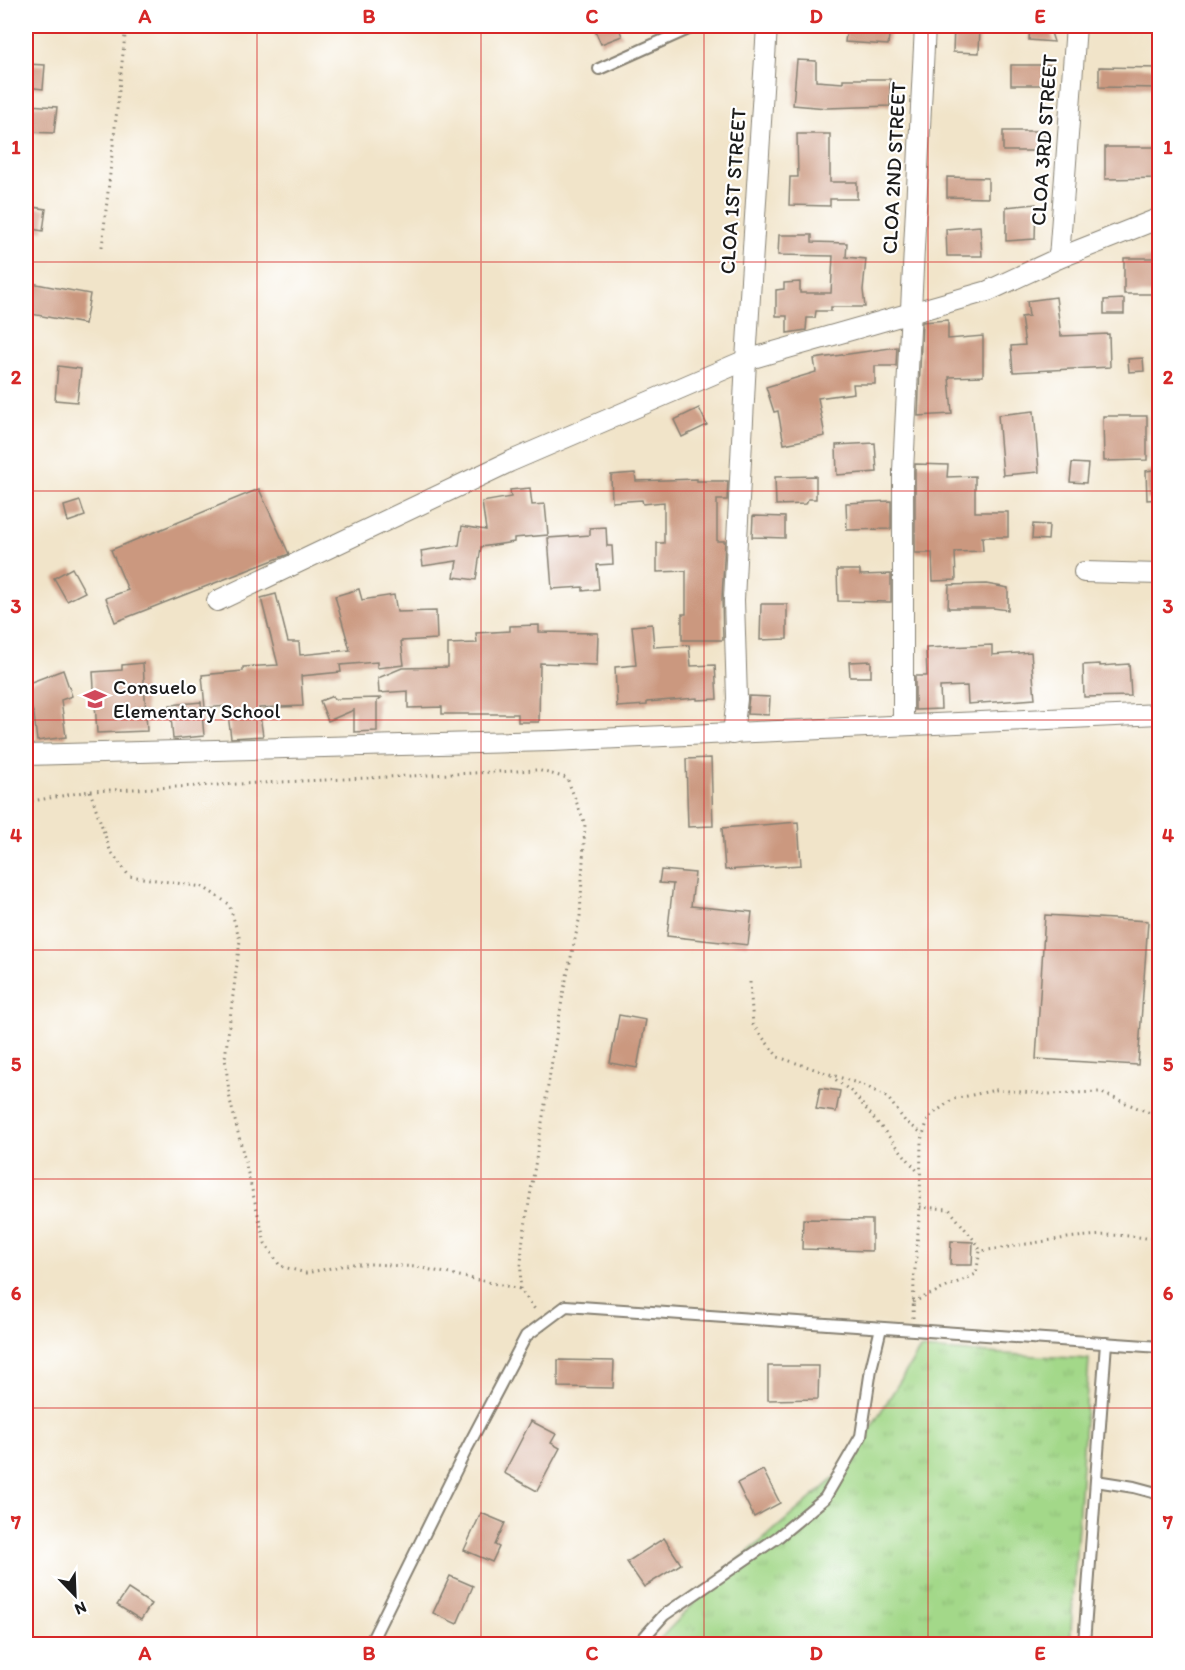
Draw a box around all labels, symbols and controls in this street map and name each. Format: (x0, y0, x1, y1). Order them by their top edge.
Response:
text: A (138, 4, 152, 28)
text: B (363, 4, 376, 28)
text: C (586, 4, 599, 28)
text: D (809, 4, 823, 28)
text: E (1034, 4, 1046, 28)
street label: CLOA 3RD STREET (1025, 53, 1062, 227)
street label: CLOA 2ND STREET (876, 81, 911, 255)
street label: CLOA 1ST STREET (714, 107, 751, 275)
text: 1 (11, 135, 21, 159)
text: 1 (1163, 135, 1173, 159)
text: 2 (11, 365, 22, 389)
text: 2 (1163, 365, 1174, 389)
text: 3 (11, 594, 22, 618)
text: 3 (1163, 594, 1174, 618)
place label: Consuelo Elementary School (113, 674, 281, 723)
school or university icon: Consuelo Elementary School (82, 686, 108, 712)
text: 4 (10, 823, 22, 847)
text: 4 (1162, 823, 1174, 847)
text: 5 (11, 1052, 22, 1076)
text: 5 (1163, 1052, 1174, 1076)
text: 6 (11, 1281, 22, 1305)
text: 6 (1163, 1281, 1174, 1305)
text: 7 (10, 1510, 21, 1534)
text: 7 (1162, 1510, 1173, 1534)
north arrow (45, 1565, 105, 1625)
text: N (72, 1597, 89, 1619)
text: A (138, 1641, 152, 1665)
text: B (363, 1641, 376, 1665)
text: C (586, 1641, 599, 1665)
text: D (809, 1641, 823, 1665)
text: E (1034, 1641, 1046, 1665)

